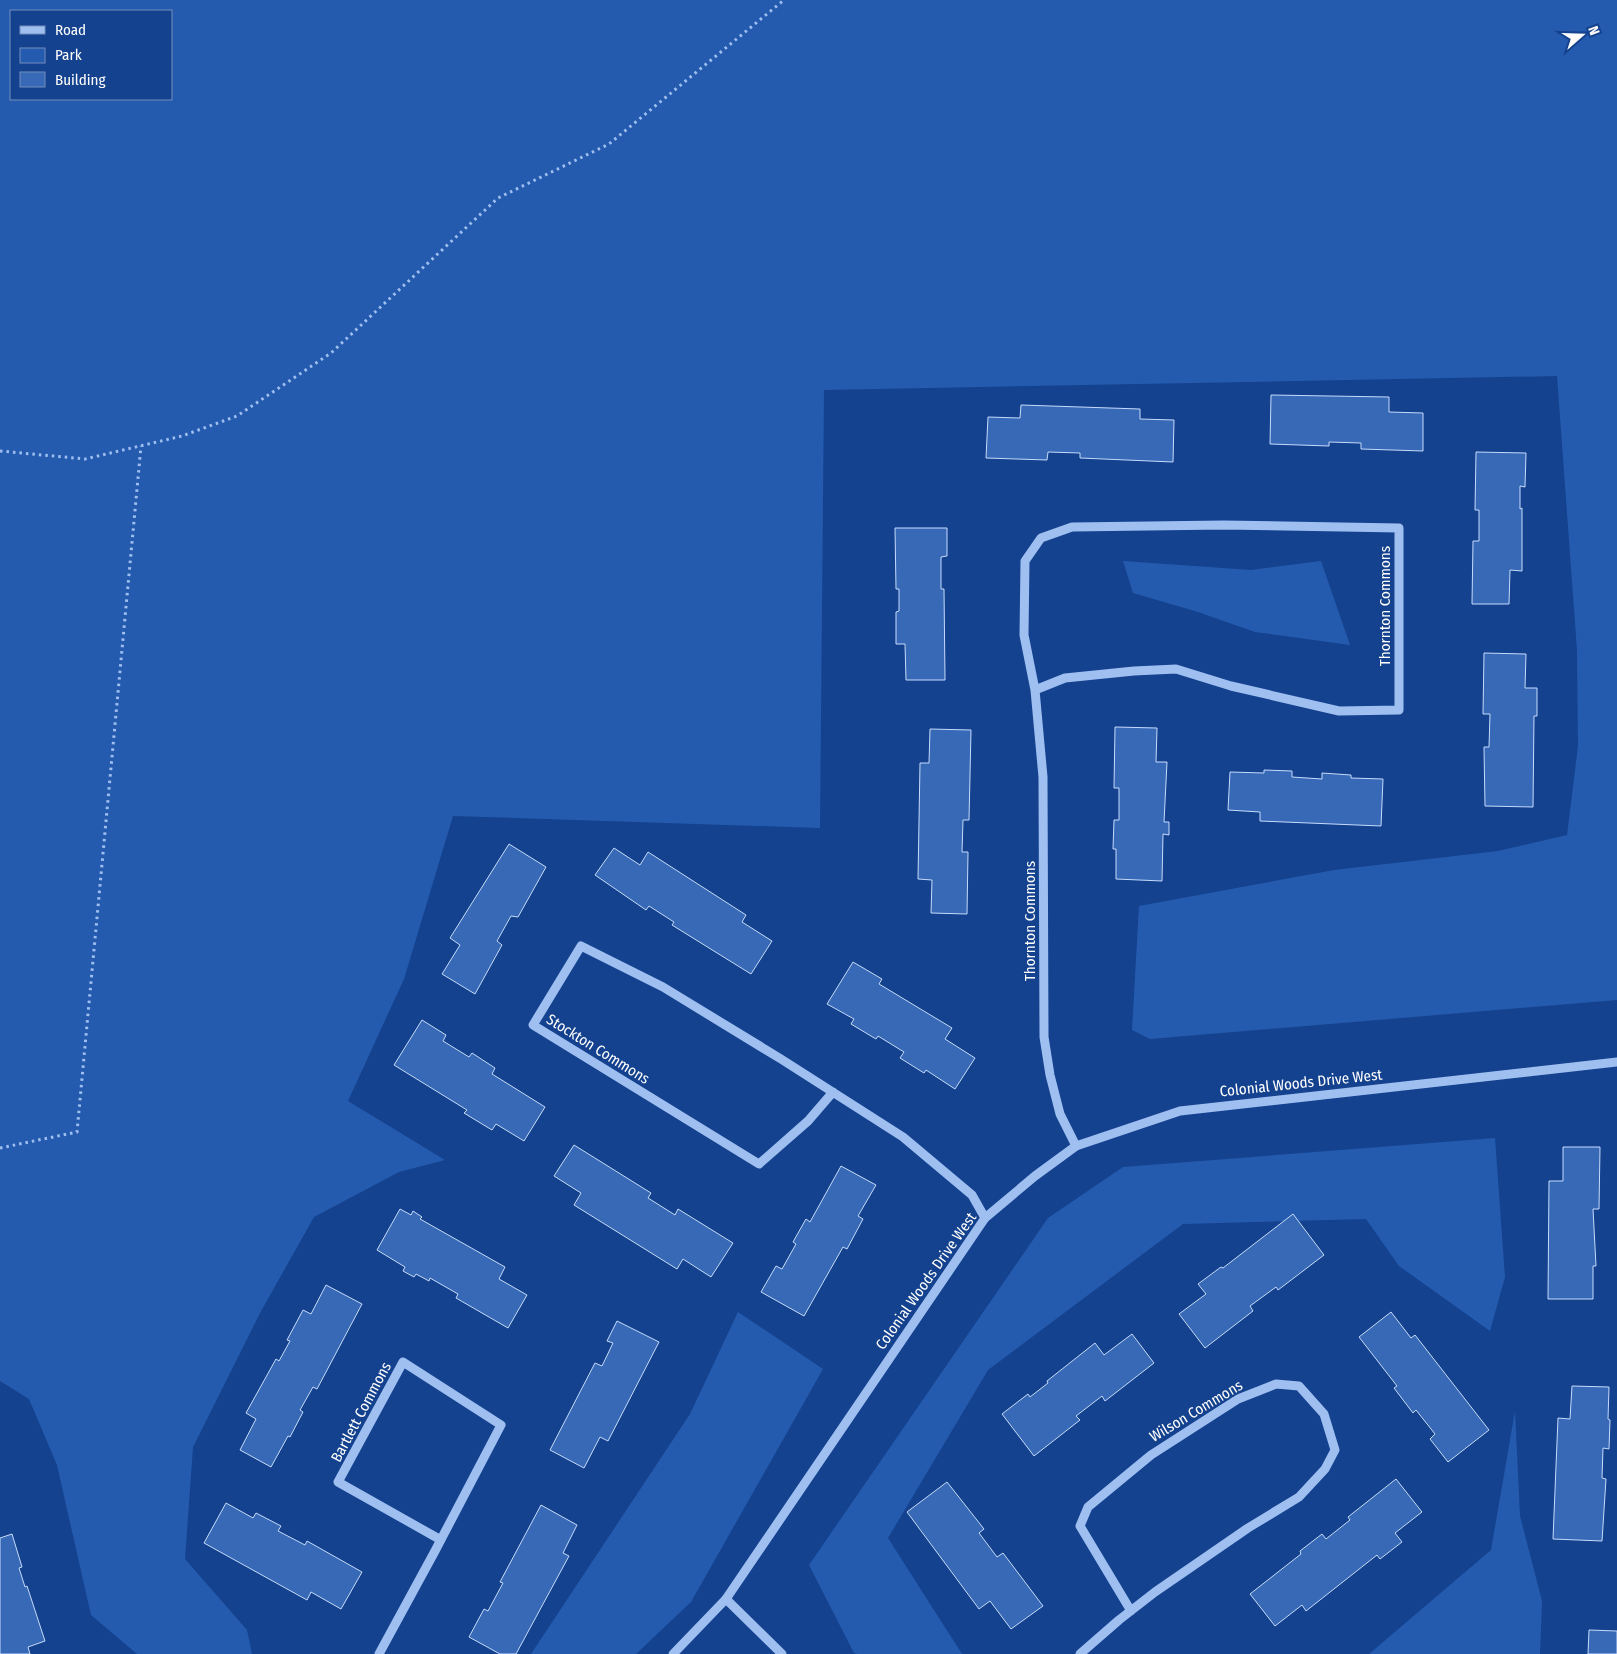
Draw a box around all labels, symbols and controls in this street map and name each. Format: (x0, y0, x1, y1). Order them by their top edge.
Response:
legend (10, 10, 172, 100)
north arrow (1557, 10, 1607, 60)
text: Road (55, 21, 86, 39)
text: N (1584, 24, 1603, 38)
text: Park (55, 46, 82, 64)
text: Building (55, 71, 106, 89)
street label: Thornton Commons (1376, 546, 1394, 666)
street label: Thornton Commons (1021, 861, 1039, 981)
street label: Stockton Commons (543, 1010, 653, 1088)
street label: Colonial Woods Drive West (1219, 1066, 1383, 1100)
street label: Colonial Woods Drive West (872, 1209, 980, 1353)
street label: Bartlett Commons (327, 1359, 395, 1465)
street label: Wilson Commons (1146, 1376, 1246, 1446)

